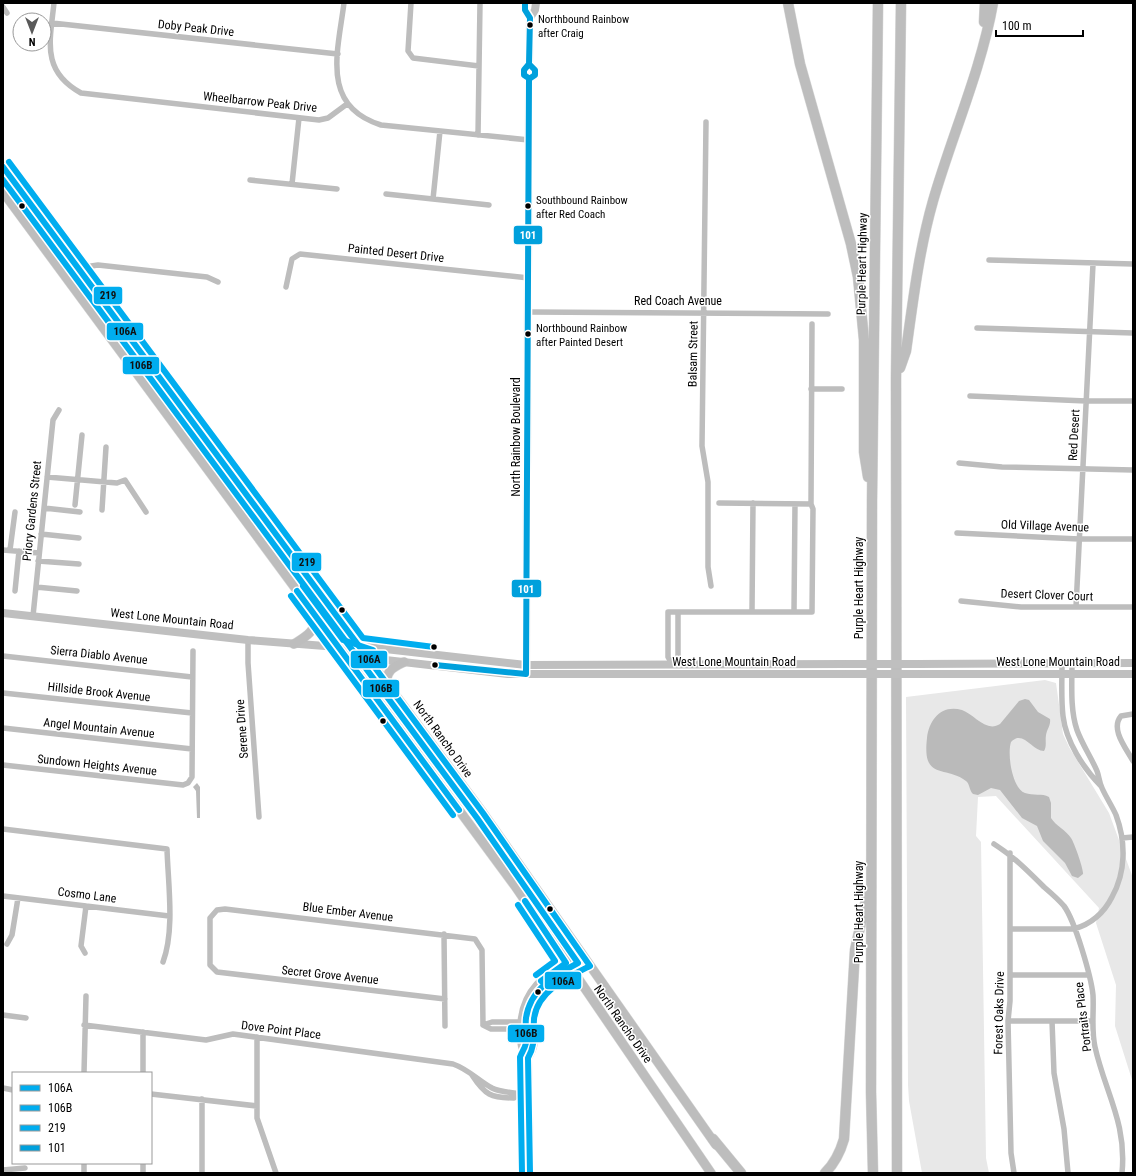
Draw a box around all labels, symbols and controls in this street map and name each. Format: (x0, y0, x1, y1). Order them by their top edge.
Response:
north arrow (12, 12, 52, 52)
scale bar (996, 12, 1083, 38)
place label: Northbound Rainbow after Craig (538, 13, 629, 40)
street label: Doby Peak Drive (157, 17, 235, 39)
text: 100 m (1002, 19, 1032, 33)
marker: Northbound Rainbow after Craig (525, 20, 535, 30)
text: N (28, 35, 35, 48)
street label: Wheelbarrow Peak Drive (202, 89, 318, 115)
place label: Southbound Rainbow after Red Coach (536, 194, 628, 221)
unlabelled marker (17, 201, 27, 211)
marker: Southbound Rainbow after Red Coach (523, 201, 533, 211)
street label: Purple Heart Highway (854, 213, 870, 315)
line badge: 101 (513, 225, 543, 245)
text: 101 (520, 229, 536, 242)
street label: Painted Desert Drive (347, 241, 445, 265)
line badge: 219 (93, 286, 123, 305)
text: 219 (100, 289, 116, 302)
street label: Red Coach Avenue (634, 294, 722, 308)
street label: Balsam Street (685, 320, 701, 387)
line badge: 106A (106, 322, 144, 341)
place label: Northbound Rainbow after Painted Desert (536, 322, 627, 349)
text: 106A (113, 325, 137, 338)
marker: Northbound Rainbow after Painted Desert (523, 329, 533, 339)
line badge: 106B (122, 356, 160, 375)
text: 106B (130, 359, 152, 372)
street label: North Rainbow Boulevard (509, 377, 523, 497)
street label: Red Desert (1066, 408, 1082, 461)
street label: Priory Gardens Street (20, 460, 44, 562)
street label: Old Village Avenue (1001, 517, 1090, 535)
street label: Purple Heart Highway (852, 537, 866, 639)
line badge: 219 (291, 552, 322, 572)
text: 219 (299, 556, 315, 569)
line badge: 101 (511, 579, 542, 598)
text: 101 (518, 583, 534, 596)
street label: Desert Clover Court (1001, 586, 1094, 604)
unlabelled marker (337, 605, 347, 615)
street label: West Lone Mountain Road (110, 606, 234, 632)
unlabelled marker (429, 642, 439, 652)
street label: Sierra Diablo Avenue (50, 643, 149, 667)
line badge: 106A (350, 650, 388, 669)
text: 106A (357, 653, 381, 666)
street label: West Lone Mountain Road (672, 655, 796, 669)
street label: West Lone Mountain Road (996, 655, 1120, 669)
unlabelled marker (430, 660, 440, 670)
line badge: 106B (362, 679, 400, 698)
street label: Hillside Brook Avenue (47, 680, 151, 704)
text: 106B (370, 682, 392, 695)
street label: North Rancho Drive (410, 698, 476, 780)
street label: Serene Drive (233, 699, 251, 759)
street label: Angel Mountain Avenue (43, 715, 156, 741)
unlabelled marker (378, 716, 388, 726)
street label: Sundown Heights Avenue (37, 752, 158, 778)
street label: Purple Heart Highway (852, 861, 866, 963)
street label: Cosmo Lane (57, 884, 118, 906)
street label: Blue Ember Avenue (302, 900, 394, 925)
unlabelled marker (545, 904, 555, 914)
street label: Secret Grove Avenue (281, 963, 380, 987)
line badge: 106A (544, 971, 582, 990)
street label: Forest Oaks Drive (991, 971, 1007, 1055)
text: 106A (551, 975, 575, 988)
street label: Portraits Place (1072, 981, 1094, 1053)
street label: North Rancho Drive (591, 983, 655, 1066)
unlabelled marker (533, 987, 543, 997)
street label: Dove Point Place (240, 1018, 322, 1042)
line badge: 106B (507, 1024, 545, 1043)
text: 106B (515, 1027, 537, 1040)
legend (12, 1072, 152, 1164)
text: 106A (48, 1081, 73, 1095)
text: 106B (48, 1101, 72, 1115)
text: 219 (48, 1121, 66, 1135)
text: 101 (48, 1141, 66, 1155)

